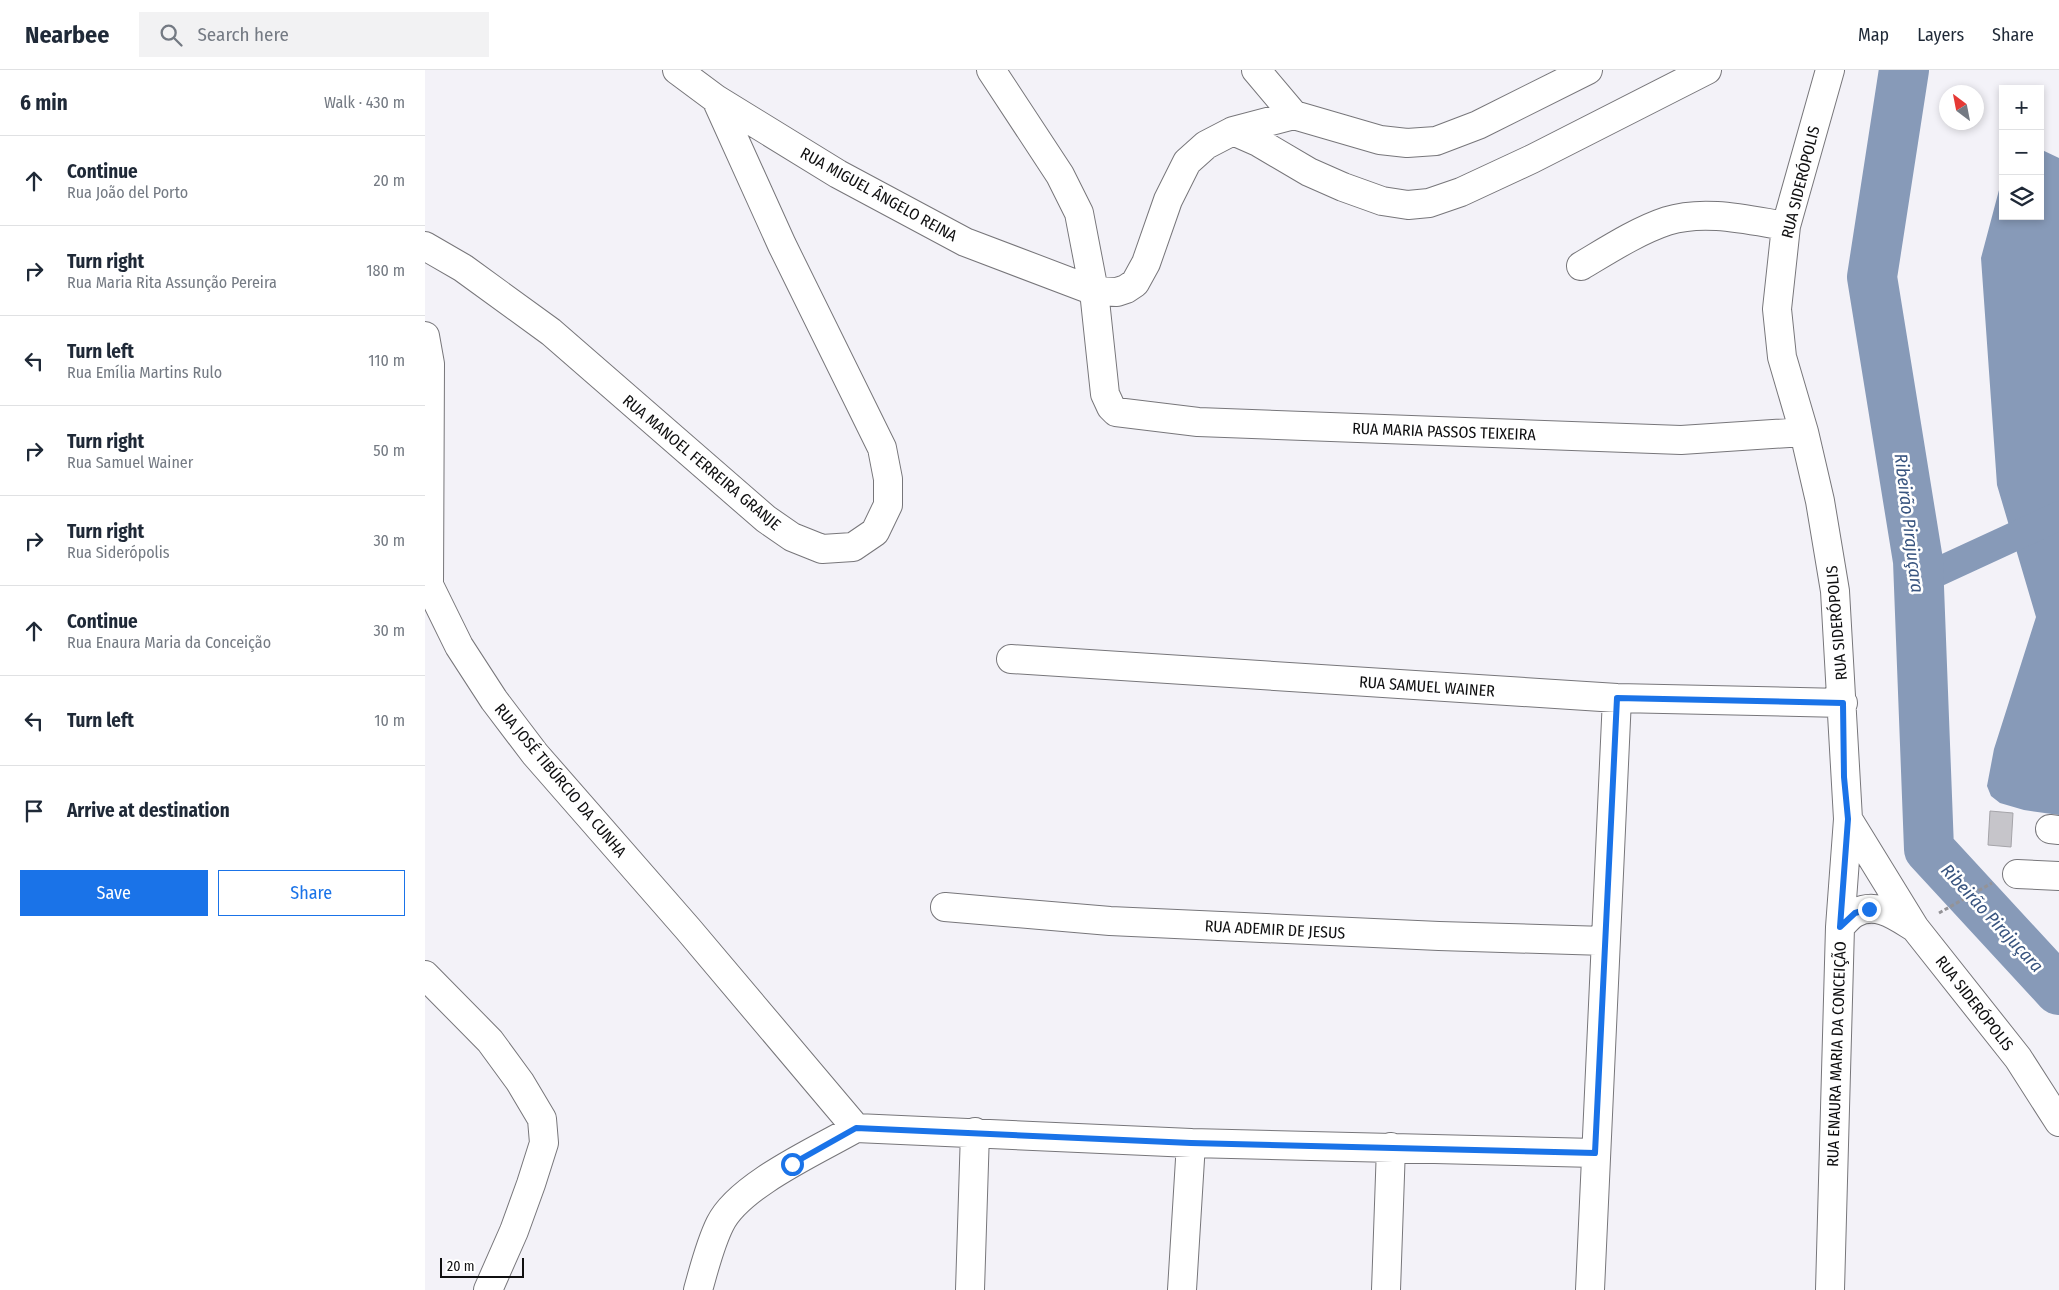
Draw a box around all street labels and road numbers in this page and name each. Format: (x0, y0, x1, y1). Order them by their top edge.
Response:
street label: RUA SIDERÓPOLIS (1777, 124, 1824, 240)
street label: RUA MIGUEL ÂNGELO REINA (797, 143, 961, 246)
street label: RUA MANOEL FERREIRA GRANJE (619, 391, 785, 534)
street label: RUA MARIA PASSOS TEIXEIRA (1352, 419, 1537, 444)
street label: RUA SIDERÓPOLIS (1822, 565, 1851, 681)
street label: RUA SAMUEL WAINER (1358, 672, 1496, 701)
street label: RUA JOSÉ TIBÚRCIO DA CUNHA (491, 700, 631, 861)
street label: RUA ADEMIR DE JESUS (1204, 916, 1346, 943)
street label: RUA ENAURA MARIA DA CONCEIÇÃO (1823, 941, 1851, 1167)
street label: RUA SIDERÓPOLIS (1932, 952, 2018, 1055)

